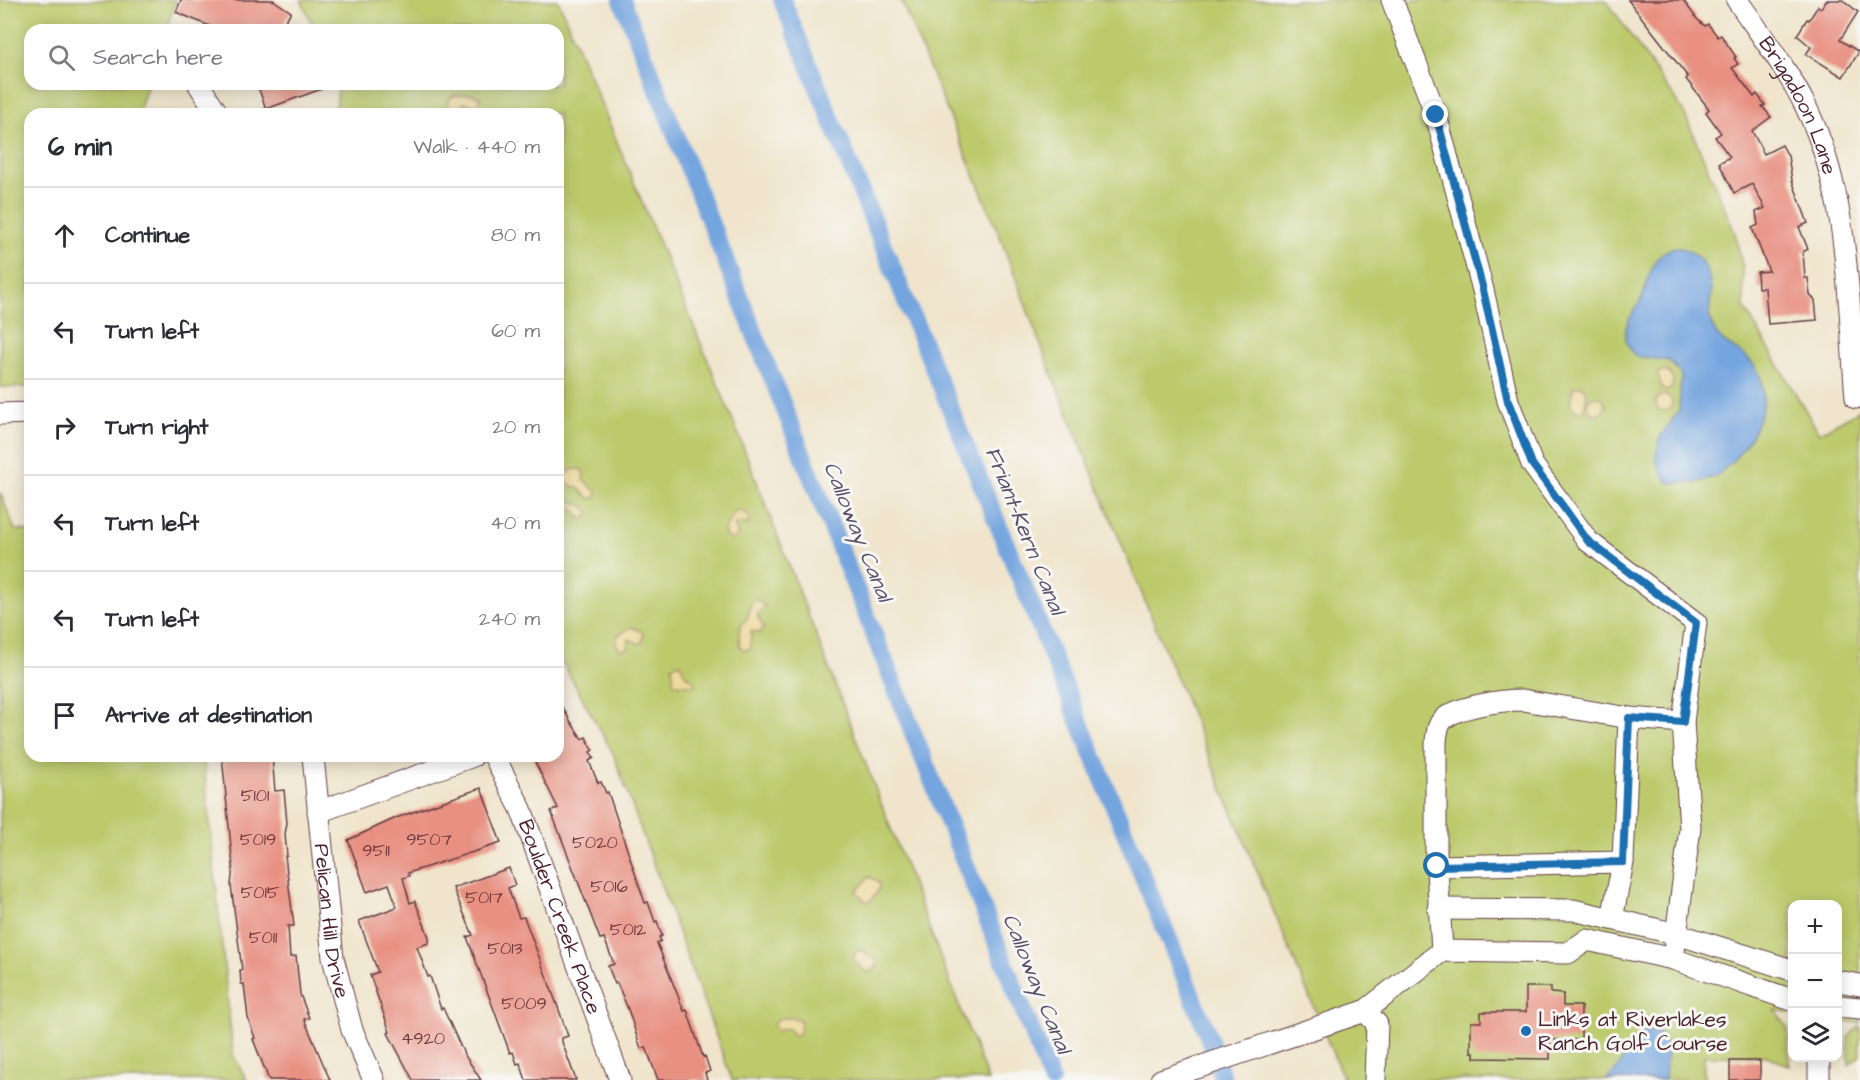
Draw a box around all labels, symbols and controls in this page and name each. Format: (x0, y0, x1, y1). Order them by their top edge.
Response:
search box (24, 24, 564, 90)
street label: Brigadoon Lane (1752, 31, 1844, 178)
icon: search (45, 41, 78, 74)
text: Search here (93, 42, 223, 73)
route end (1422, 101, 1448, 127)
text: 6 min (48, 129, 112, 165)
text: Walk · 440 m (413, 133, 540, 161)
icon: ahead (48, 219, 81, 252)
text: Continue (105, 220, 190, 251)
text: 80 m (491, 221, 540, 249)
icon: left (48, 315, 81, 348)
text: Turn left (105, 316, 199, 347)
text: 60 m (491, 317, 540, 345)
icon: right (48, 411, 81, 444)
text: Turn right (105, 412, 208, 443)
text: 20 m (492, 413, 540, 441)
water label: Friant-Kern Canal (977, 442, 1073, 621)
water label: Calloway Canal (815, 457, 901, 609)
icon: left (48, 507, 81, 540)
text: Turn left (105, 508, 199, 539)
text: 40 m (490, 509, 540, 537)
icon: left (48, 603, 81, 636)
text: Turn left (105, 604, 199, 635)
text: 240 m (479, 605, 540, 633)
icon: arrive (48, 699, 81, 732)
text: Arrive at destination (105, 700, 312, 731)
house number: 5101 (241, 783, 269, 808)
street label: Boulder Creek Place (511, 815, 609, 1018)
house number: 5019 (240, 827, 276, 852)
house number: 9507 (406, 827, 452, 852)
house number: 5020 (572, 830, 618, 855)
house number: 9511 (362, 838, 390, 863)
street label: Pelican Hill Drive (307, 842, 357, 1001)
route start (1423, 852, 1449, 878)
house number: 5016 (590, 874, 628, 899)
house number: 5015 (240, 880, 280, 905)
house number: 5017 (465, 885, 503, 910)
map controls (1788, 900, 1842, 1062)
button: + (1788, 900, 1842, 954)
water label: Calloway Canal (994, 909, 1080, 1061)
house number: 5012 (610, 917, 647, 942)
house number: 5011 (249, 925, 277, 950)
house number: 5013 (487, 936, 523, 961)
button: − (1788, 954, 1842, 1008)
house number: 5009 (501, 991, 547, 1016)
place label: Links at Riverlakes Ranch Golf Course (1538, 1005, 1728, 1058)
button: layers (1788, 1008, 1842, 1062)
marker: Links at Riverlakes Ranch Golf Course (1519, 1024, 1533, 1038)
house number: 4920 (401, 1026, 445, 1051)

